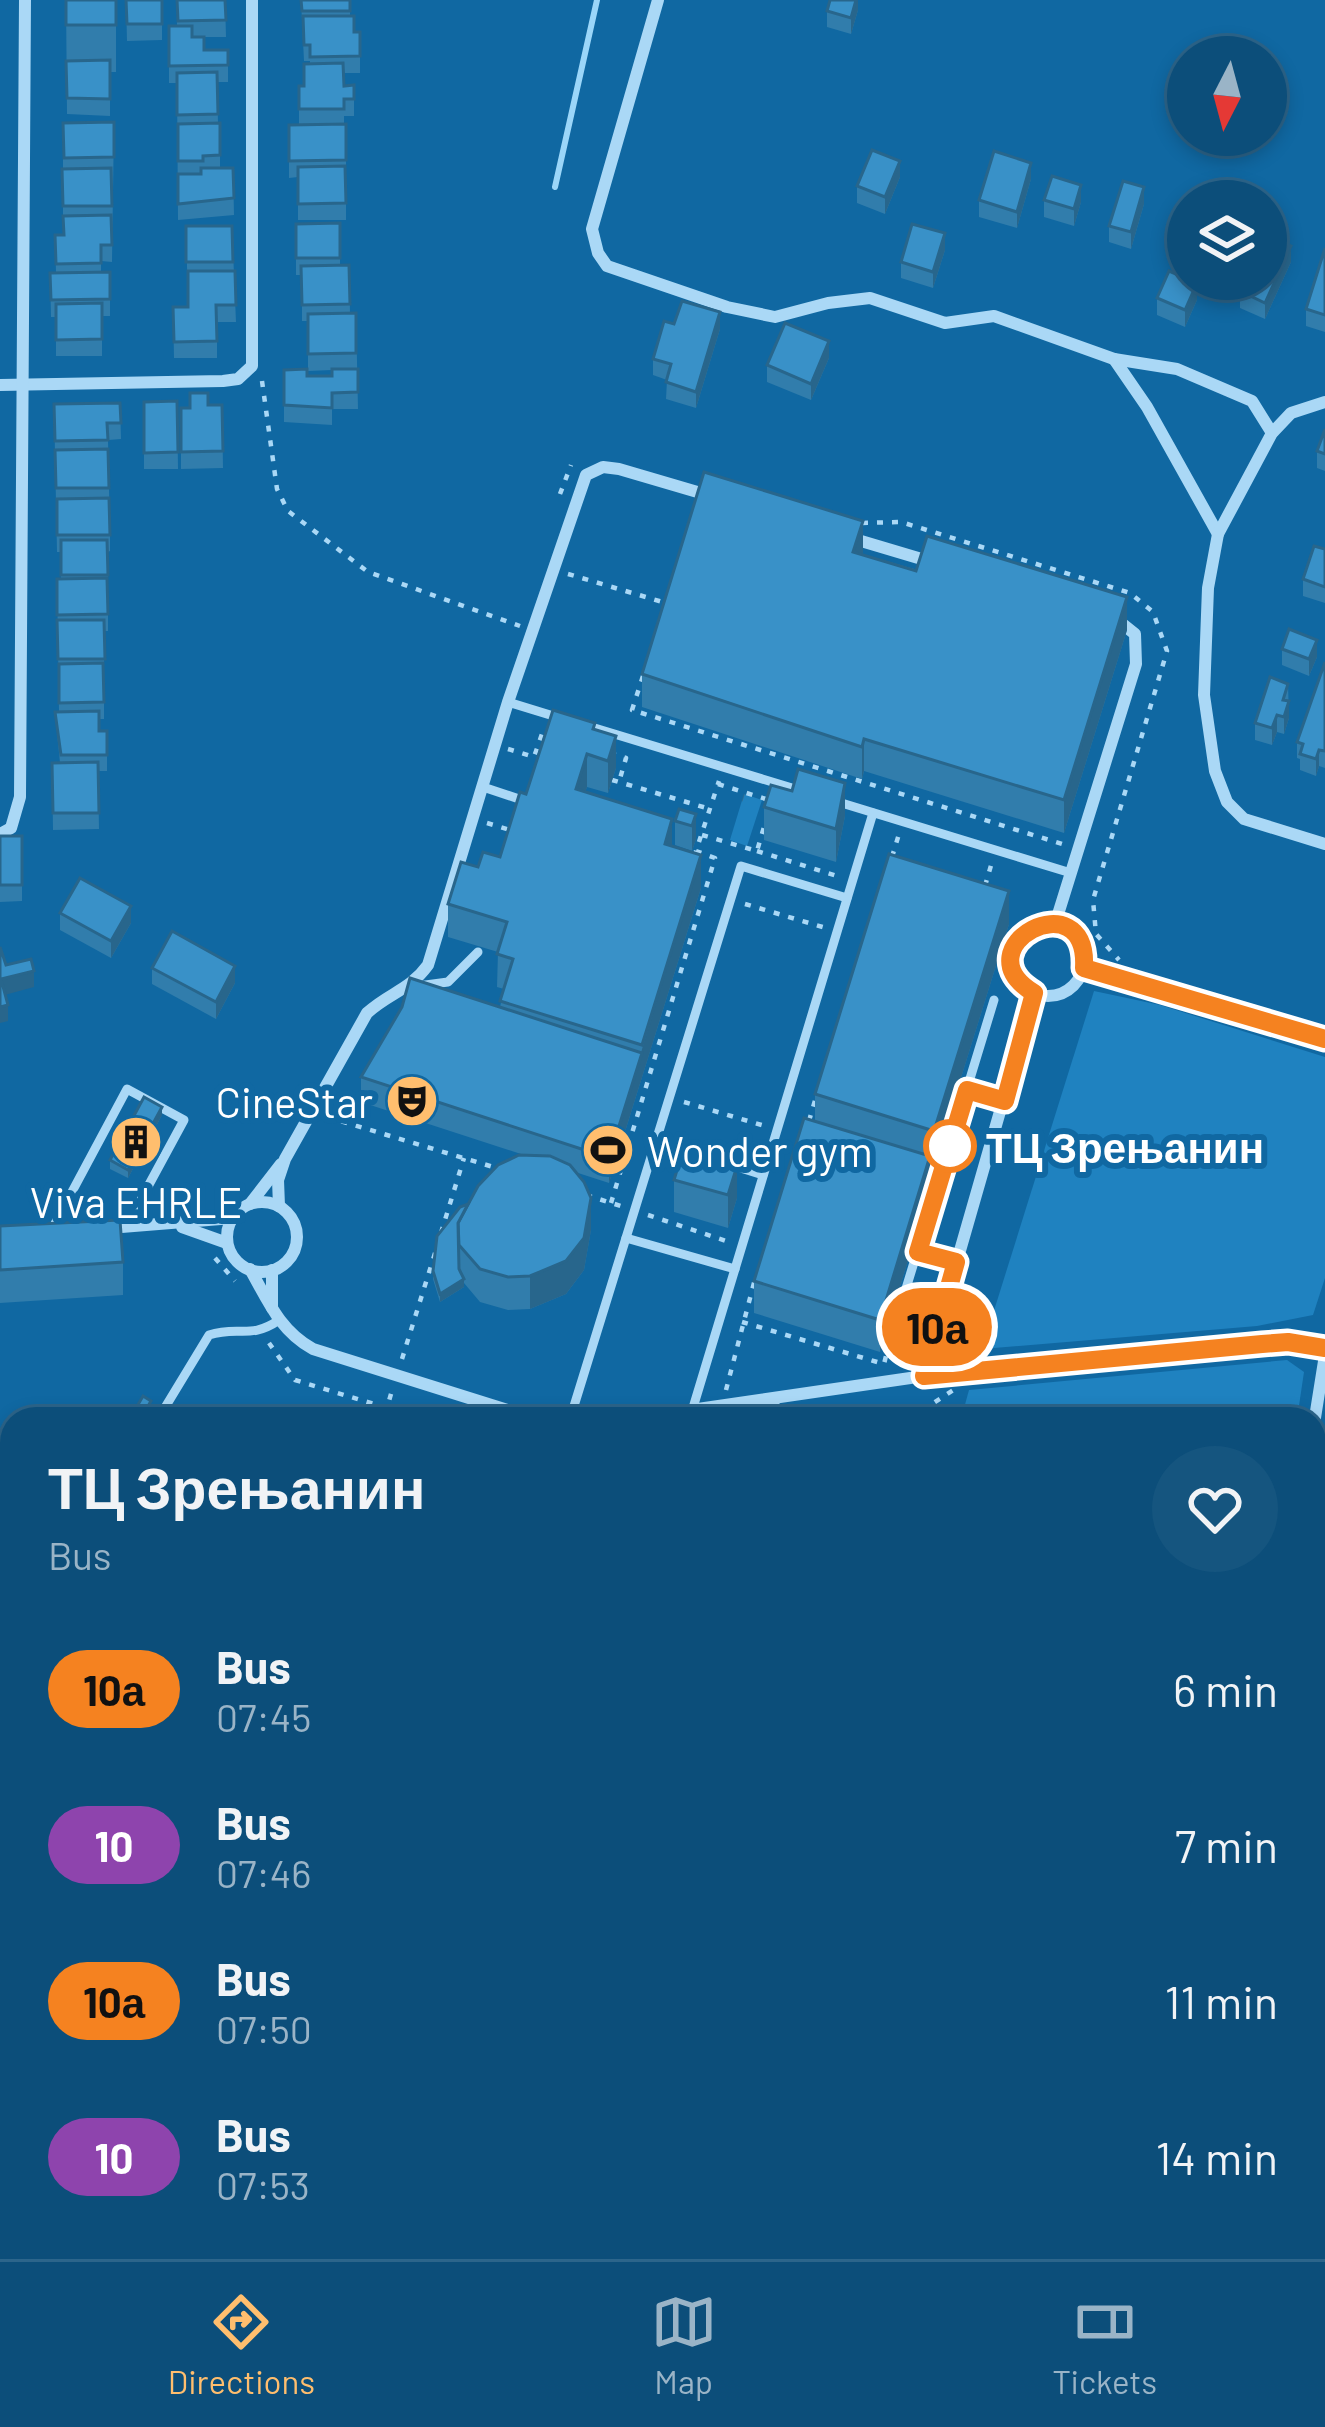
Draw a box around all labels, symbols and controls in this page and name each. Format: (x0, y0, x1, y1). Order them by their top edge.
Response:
north arrow (1167, 36, 1287, 156)
map controls (1167, 36, 1287, 300)
button: layers (1167, 180, 1287, 300)
theatre icon: CineStar (384, 1073, 440, 1129)
place label: CineStar (215, 1076, 373, 1126)
building icon: Viva EHRLE (108, 1114, 164, 1170)
marker: ТЦ Зрењанин (925, 1121, 975, 1171)
place label: ТЦ Зрењанин (986, 1121, 1264, 1172)
sports icon: Wonder gym (580, 1122, 636, 1178)
place label: Wonder gym (647, 1125, 873, 1176)
place label: Viva EHRLE (30, 1176, 242, 1226)
line badge: 10а (868, 1288, 1006, 1366)
text: 10а (906, 1302, 968, 1352)
button: heart (1152, 1446, 1278, 1572)
text: ТЦ Зрењанин (48, 1452, 425, 1520)
text: Bus (48, 1531, 112, 1578)
text: Bus (216, 1639, 291, 1693)
text: 6 min (1173, 1662, 1278, 1716)
text: 10а (83, 1664, 145, 1714)
text: 07:45 (216, 1693, 311, 1740)
text: Bus (216, 1795, 291, 1849)
text: 7 min (1175, 1818, 1278, 1872)
text: 10 (95, 1820, 133, 1870)
text: 07:46 (216, 1849, 311, 1896)
text: Bus (216, 1951, 291, 2005)
text: 11 min (1164, 1974, 1278, 2028)
text: 10а (83, 1976, 145, 2026)
text: 07:50 (216, 2005, 312, 2052)
text: Bus (216, 2107, 291, 2161)
text: 14 min (1156, 2130, 1278, 2184)
text: 10 (95, 2132, 133, 2182)
text: 07:53 (216, 2161, 310, 2208)
tab: Directions (168, 2289, 315, 2401)
tab: Map (651, 2289, 717, 2401)
tab: Tickets (1052, 2289, 1157, 2401)

